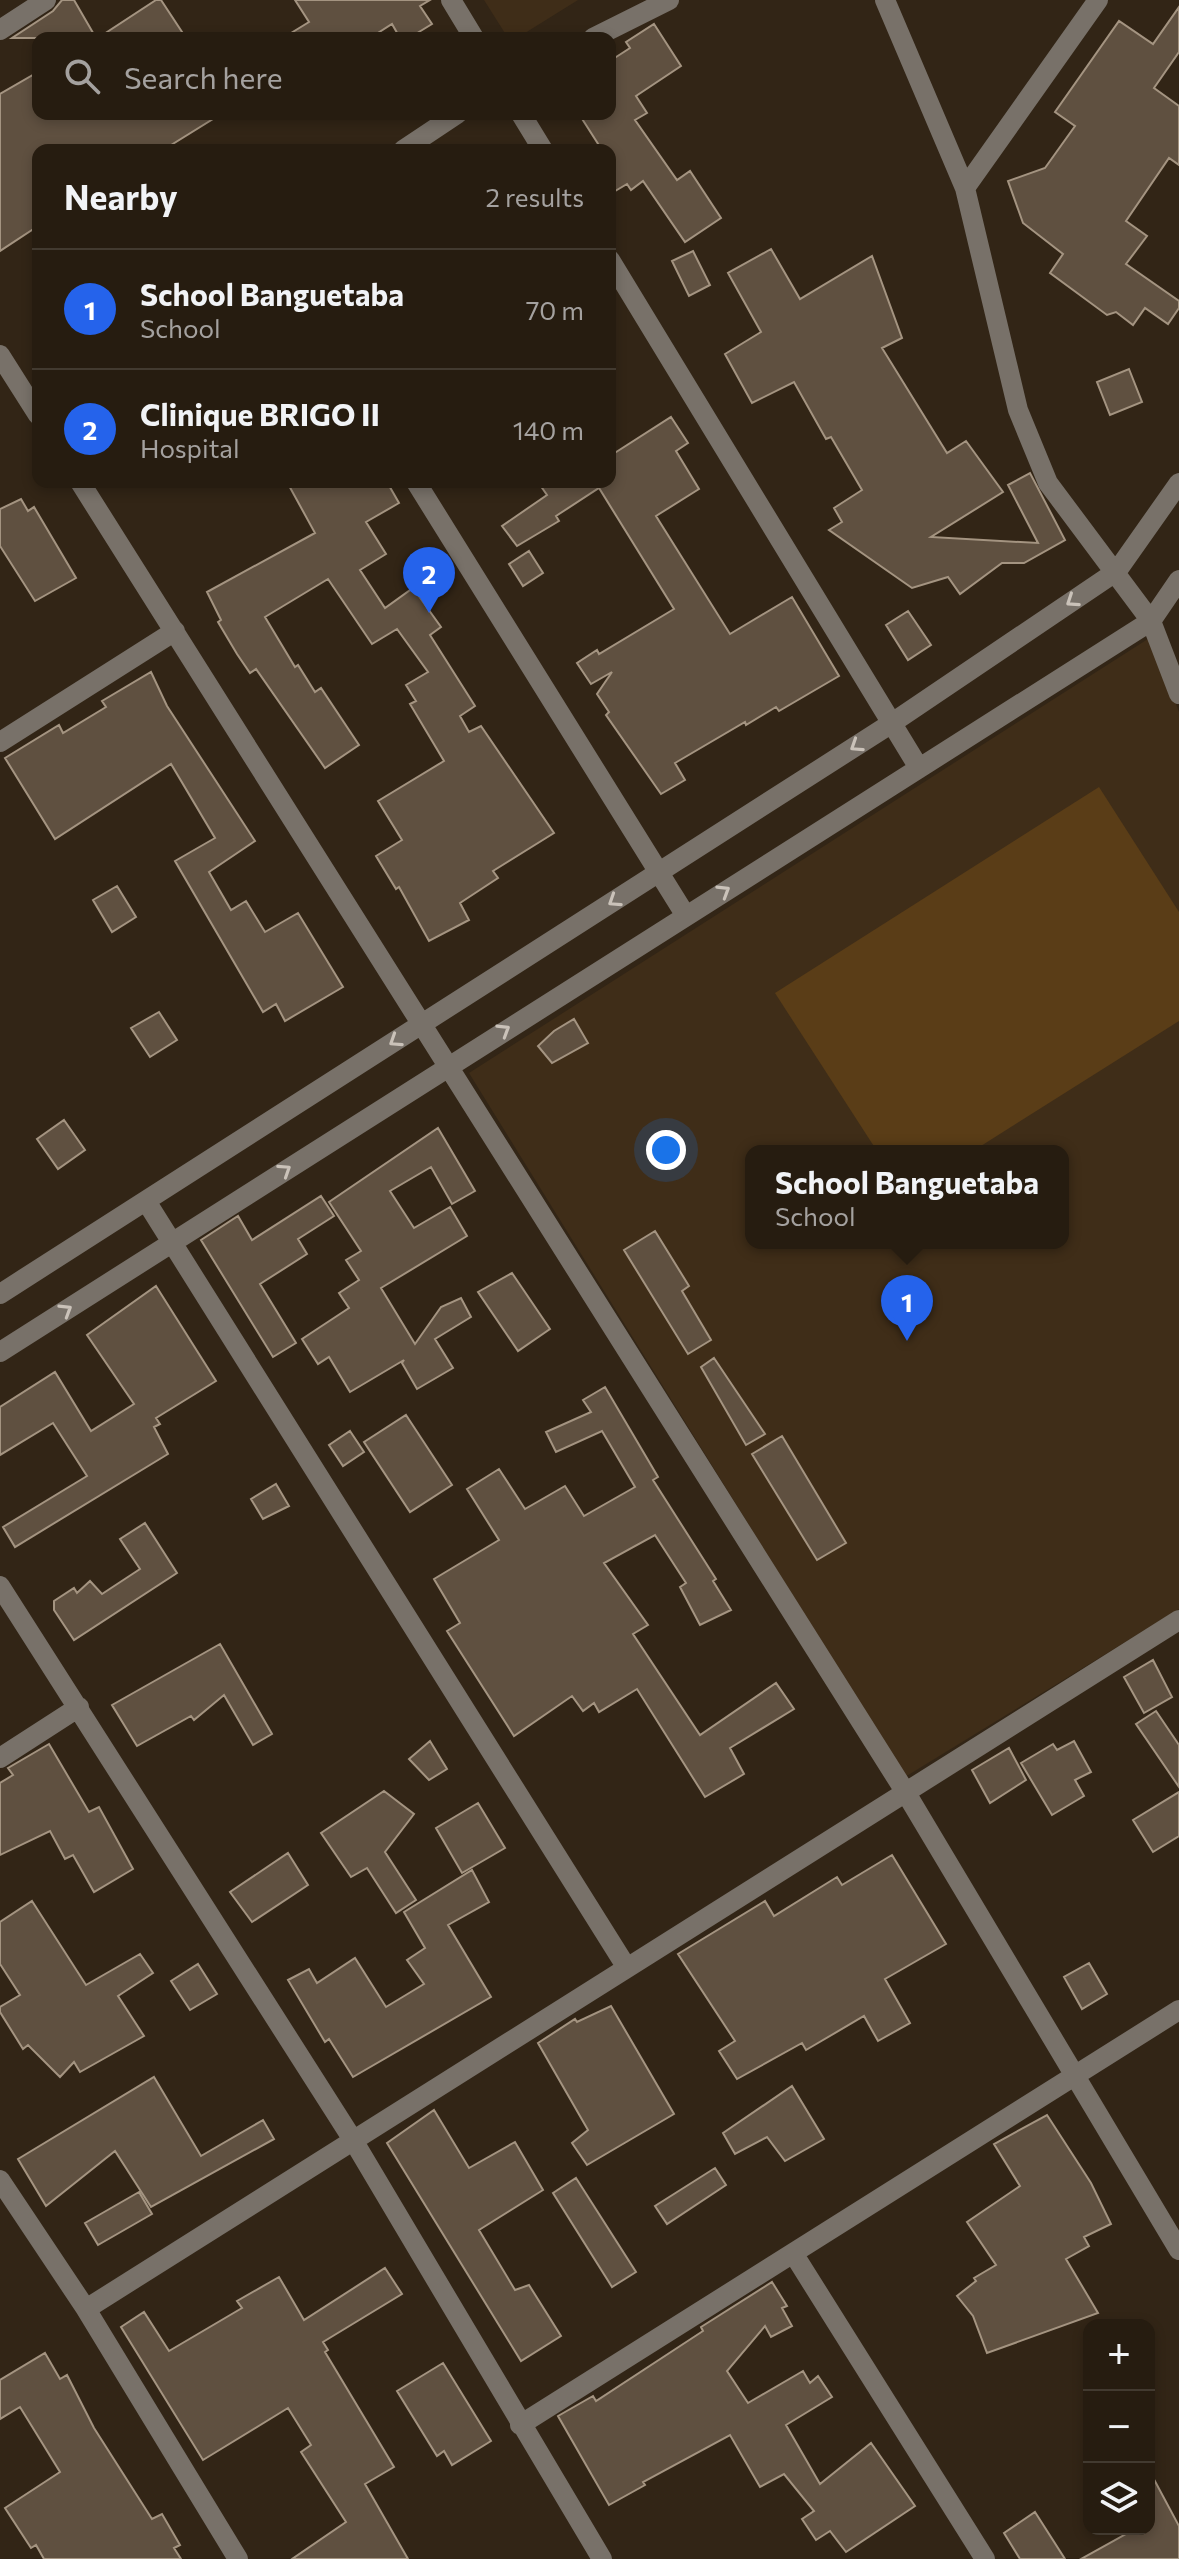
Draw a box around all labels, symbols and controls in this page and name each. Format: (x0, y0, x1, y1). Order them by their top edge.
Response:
search box (32, 32, 616, 120)
icon: search (60, 54, 104, 98)
text: Search here (124, 58, 283, 95)
text: Nearby (64, 175, 178, 217)
text: 2 results (486, 181, 584, 212)
text: School Banguetaba (140, 275, 404, 312)
text: 1 (84, 294, 96, 325)
text: 70 m (526, 294, 584, 325)
text: School (140, 312, 221, 343)
text: Clinique BRIGO II (140, 395, 380, 432)
text: 2 (83, 414, 97, 445)
text: 140 m (513, 414, 584, 445)
text: Hospital (140, 432, 240, 463)
pin: 2 (403, 547, 455, 613)
one-way arrow (1067, 591, 1081, 606)
one-way arrow (850, 736, 865, 751)
one-way arrow (715, 886, 730, 901)
one-way arrow (608, 892, 622, 907)
one-way arrow (496, 1025, 510, 1040)
one-way arrow (389, 1032, 403, 1047)
your location (646, 1130, 686, 1170)
popup (745, 1145, 1069, 1249)
text: School Banguetaba (775, 1163, 1039, 1200)
one-way arrow (276, 1165, 291, 1180)
text: School (775, 1200, 856, 1231)
pin: 1 (881, 1275, 933, 1341)
one-way arrow (57, 1305, 72, 1320)
map controls (1083, 2319, 1155, 2535)
button: + (1083, 2319, 1155, 2391)
button: − (1083, 2391, 1155, 2463)
button: layers (1083, 2463, 1155, 2535)

